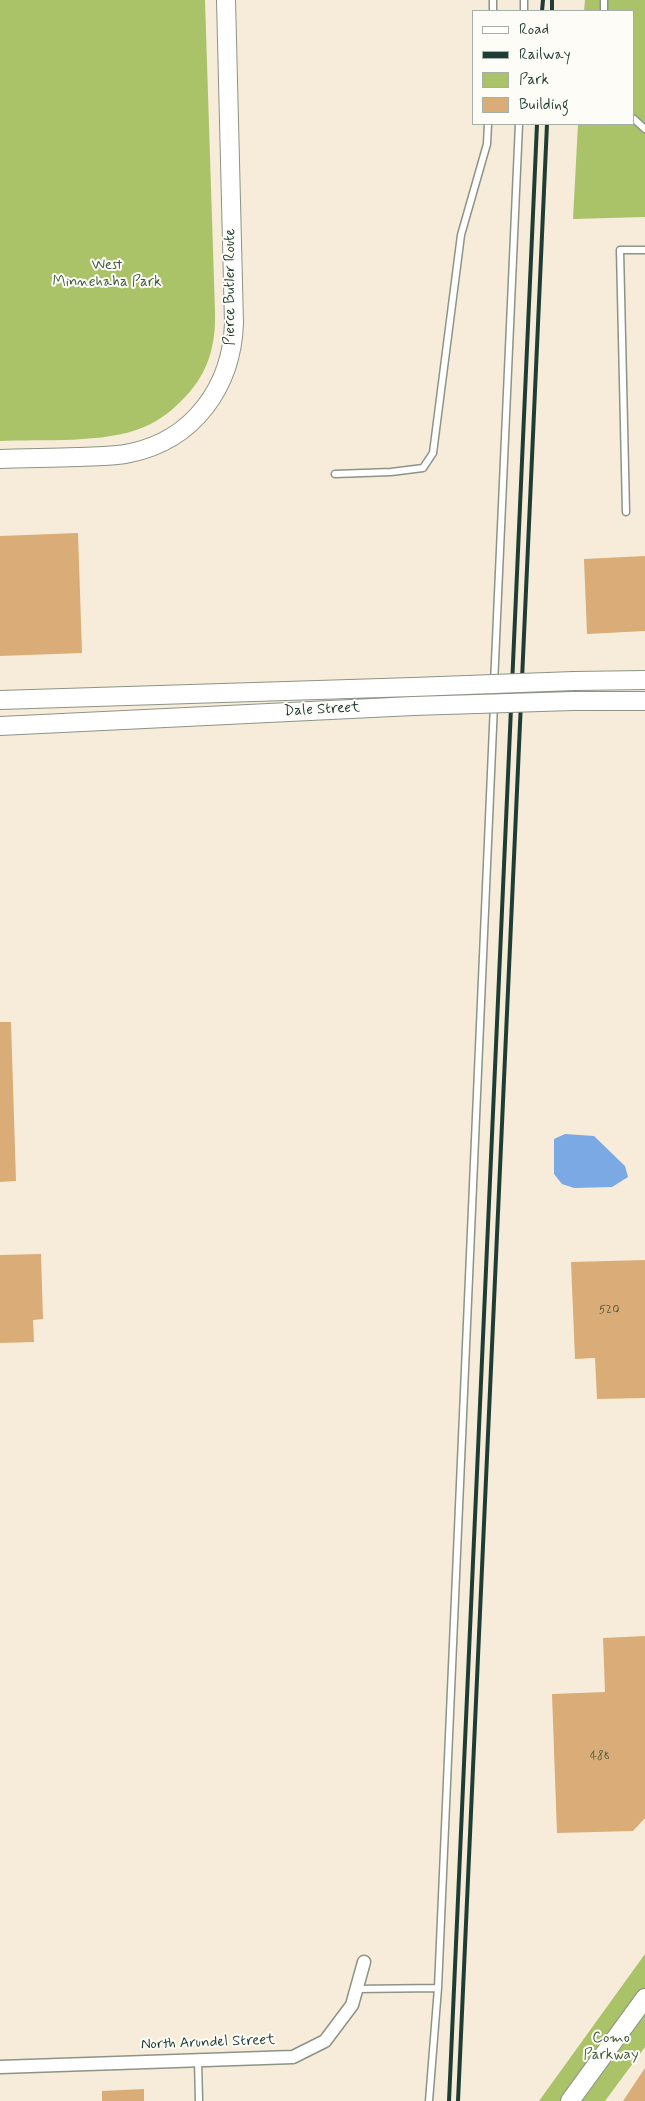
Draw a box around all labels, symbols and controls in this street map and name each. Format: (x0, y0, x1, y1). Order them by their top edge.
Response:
legend (472, 10, 635, 125)
text: Road (519, 20, 549, 40)
text: Railway (519, 45, 571, 65)
text: Park (519, 70, 549, 90)
text: Building (519, 95, 569, 115)
street label: Pierce Butler Route (222, 229, 240, 345)
park label: West Minnehaha Park (53, 257, 161, 292)
street label: Dale Street (284, 699, 360, 721)
house number: 520 (599, 1303, 619, 1317)
house number: 488 (590, 1749, 610, 1763)
park label: Como Parkway (583, 2030, 639, 2065)
street label: North Arundel Street (141, 2032, 275, 2054)

